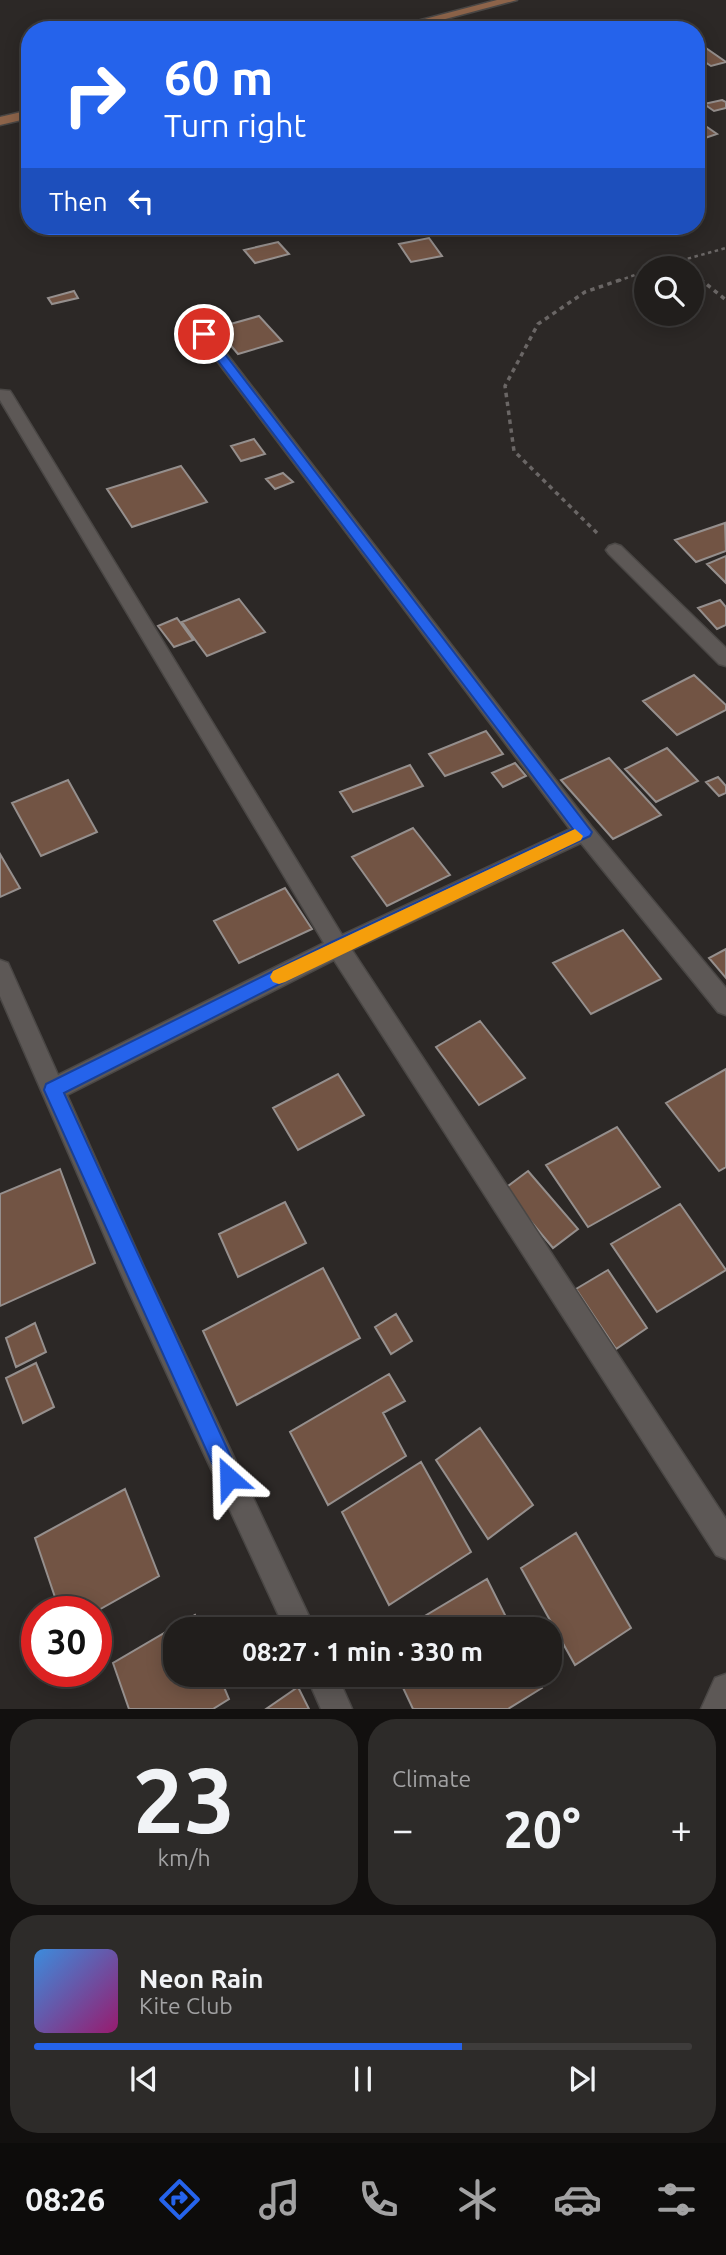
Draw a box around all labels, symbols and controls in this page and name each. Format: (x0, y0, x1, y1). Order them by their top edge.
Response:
icon: right (49, 49, 140, 140)
text: 60 m (164, 49, 273, 104)
text: Turn right (164, 107, 306, 143)
icon: left (122, 182, 160, 220)
text: Then (49, 187, 108, 216)
map controls (634, 256, 704, 326)
button: search (634, 256, 704, 326)
pin (174, 304, 234, 364)
icon: arrive (185, 315, 223, 353)
position arrow (192, 1441, 266, 1515)
speed limit sign: 30 (21, 1596, 112, 1687)
text: 08:27 · 1 min · 330 m (242, 1637, 483, 1666)
text: 23 (133, 1748, 235, 1850)
text: Climate (392, 1766, 471, 1791)
text: 20° (503, 1800, 581, 1858)
text: − (392, 1808, 413, 1850)
text: + (671, 1808, 692, 1850)
text: km/h (157, 1845, 211, 1870)
text: Neon Rain (139, 1964, 264, 1993)
text: Kite Club (139, 1993, 233, 2018)
icon: previous (125, 2060, 163, 2098)
icon: pause (344, 2060, 382, 2098)
icon: next (563, 2060, 601, 2098)
icon: directions (155, 2175, 204, 2224)
icon: music (255, 2175, 304, 2224)
icon: phone (354, 2175, 403, 2224)
icon: climate (453, 2175, 502, 2224)
icon: car (553, 2175, 602, 2224)
icon: filters (652, 2175, 701, 2224)
text: 08:26 (25, 2181, 105, 2217)

